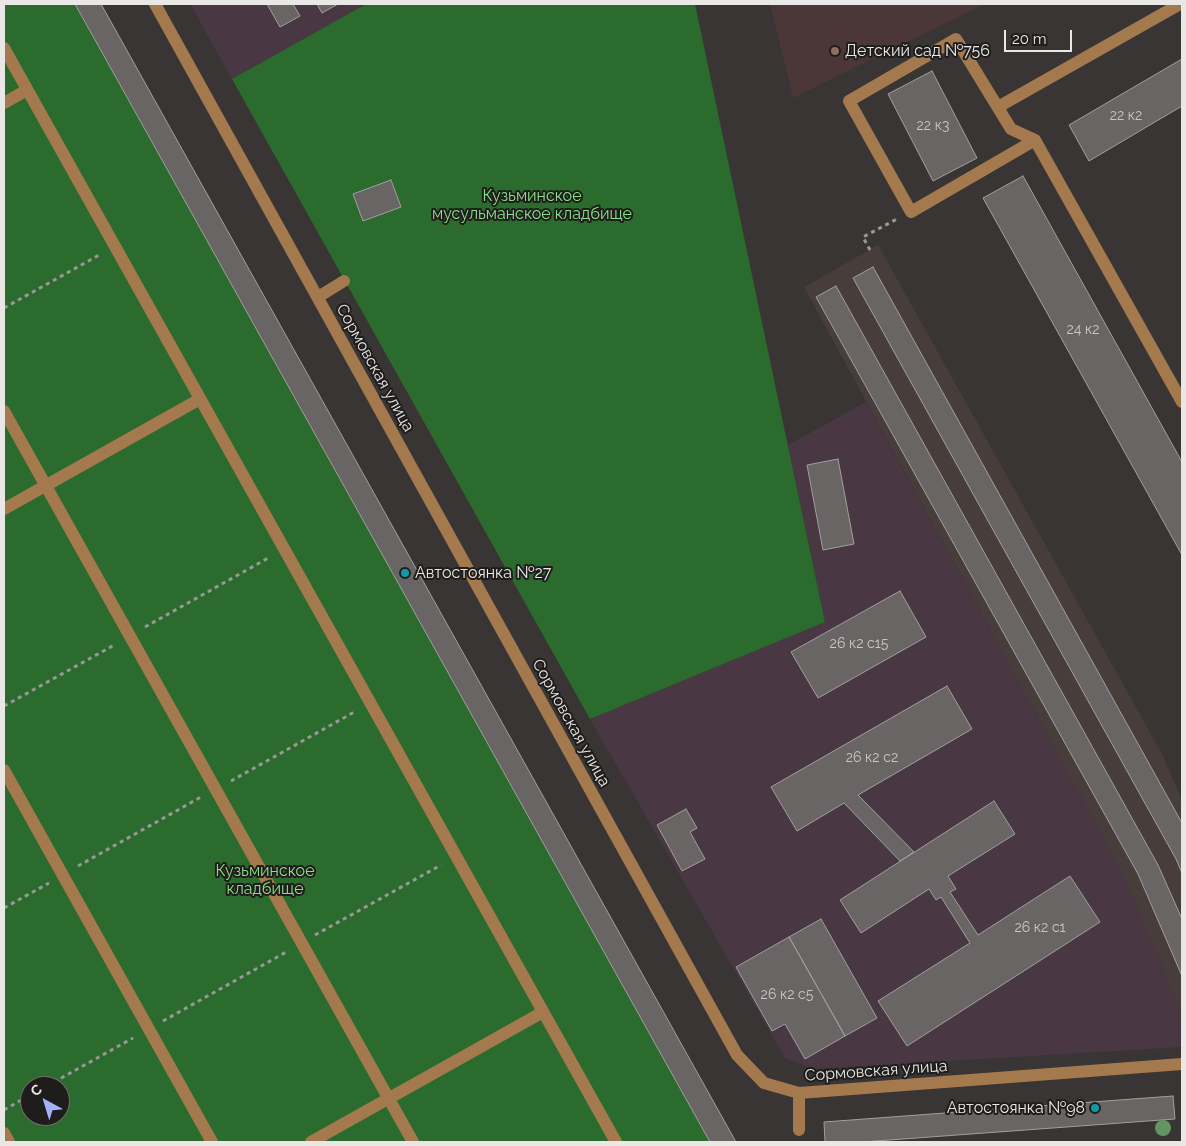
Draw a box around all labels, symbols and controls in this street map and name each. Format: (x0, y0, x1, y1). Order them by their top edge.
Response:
scale bar (1006, 20, 1074, 52)
text: 20 m (1012, 30, 1047, 48)
place label: Детский сад №756 (845, 41, 990, 61)
marker: Детский сад №756 (829, 45, 841, 57)
house number: 22 к2 (1110, 108, 1142, 124)
house number: 22 к3 (917, 118, 949, 134)
park label: Кузьминское мусульманское кладбище (432, 186, 632, 224)
street label: Сормовская улица (332, 301, 418, 435)
house number: 24 к2 (1066, 322, 1100, 338)
place label: Автостоянка №27 (415, 563, 551, 583)
marker: Автостоянка №27 (399, 567, 411, 579)
house number: 26 к2 с15 (830, 636, 888, 652)
street label: Сормовская улица (528, 656, 614, 790)
house number: 26 к2 с2 (846, 750, 898, 766)
park label: Кузьминское кладбище (215, 861, 315, 899)
house number: 26 к2 с1 (1014, 920, 1066, 936)
house number: 26 к2 с5 (761, 987, 813, 1003)
street label: Сормовская улица (804, 1056, 948, 1086)
north arrow (20, 1076, 70, 1126)
text: С (27, 1081, 45, 1099)
place label: Автостоянка №98 (947, 1098, 1085, 1118)
marker: Автостоянка №98 (1089, 1102, 1101, 1114)

